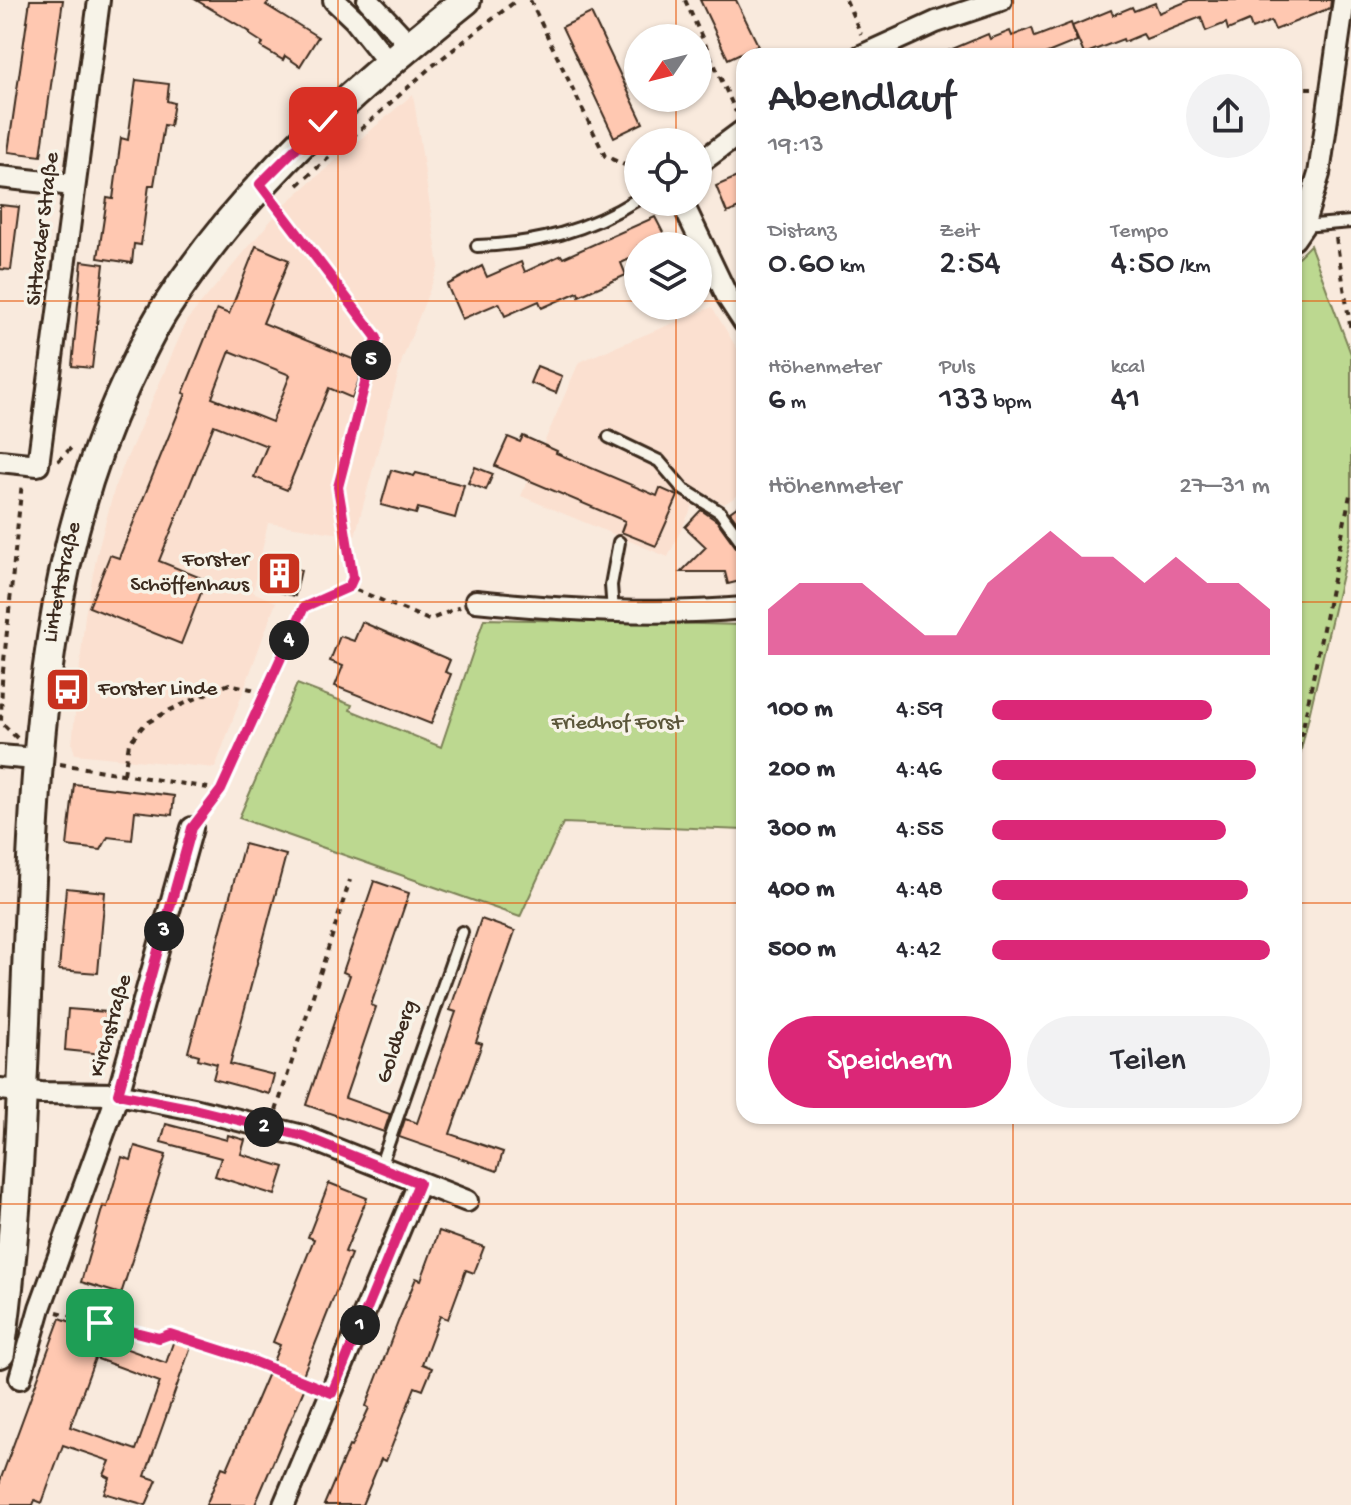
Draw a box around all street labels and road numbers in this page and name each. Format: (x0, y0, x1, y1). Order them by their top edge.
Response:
street label: Sittarder Straße (22, 150, 66, 307)
street label: Lintertstraße (39, 519, 89, 644)
street label: Kirchstraße (85, 971, 139, 1080)
street label: Goldberg (372, 997, 424, 1087)

